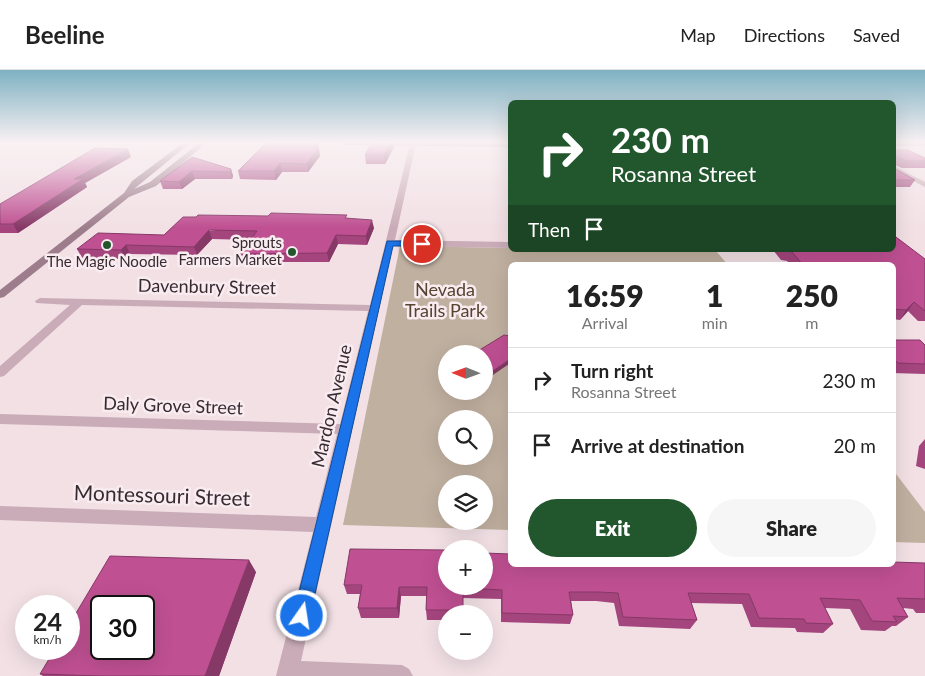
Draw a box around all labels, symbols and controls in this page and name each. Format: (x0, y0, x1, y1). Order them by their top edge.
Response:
text: Beeline (25, 20, 105, 49)
text: Map (680, 24, 716, 46)
text: Directions (744, 24, 825, 46)
text: Saved (853, 24, 900, 46)
text: 230 m (611, 118, 710, 160)
icon: right (528, 120, 593, 185)
text: Rosanna Street (611, 160, 756, 187)
icon: arrive (580, 215, 608, 243)
text: Then (528, 218, 570, 241)
pin (401, 223, 443, 265)
icon: arrive (408, 230, 436, 258)
place label: Sprouts Farmers Market (179, 233, 283, 268)
marker: The Magic Noodle (101, 239, 113, 251)
marker: Sprouts Farmers Market (286, 246, 298, 258)
place label: The Magic Noodle (47, 252, 167, 270)
street label: Davenbury Street (138, 274, 277, 298)
text: 16:59 (566, 277, 644, 313)
text: 1 (706, 277, 723, 313)
text: 250 (786, 277, 838, 313)
park label: Nevada Trails Park (405, 278, 486, 321)
text: Arrival (582, 313, 628, 332)
text: min (702, 313, 728, 332)
text: m (805, 313, 818, 332)
street label: Mardon Avenue (306, 342, 356, 469)
north arrow (438, 345, 492, 400)
map controls (438, 345, 493, 660)
text: Turn right (571, 359, 653, 382)
icon: right (528, 366, 556, 394)
text: 230 m (822, 369, 876, 392)
text: Rosanna Street (571, 382, 677, 401)
street label: Daly Grove Street (103, 392, 244, 418)
button: search (438, 410, 493, 465)
icon: arrive (528, 431, 556, 459)
text: Arrive at destination (571, 434, 744, 457)
text: 20 m (833, 434, 876, 457)
button: layers (438, 475, 493, 530)
street label: Montessouri Street (73, 479, 251, 510)
button: Exit (528, 499, 697, 557)
button: Share (707, 499, 876, 557)
button: + (438, 540, 493, 595)
position arrow (275, 589, 327, 641)
speed limit sign: 30 (90, 595, 155, 660)
button: − (438, 605, 493, 660)
text: 24 (33, 606, 62, 636)
text: km/h (33, 632, 62, 647)

